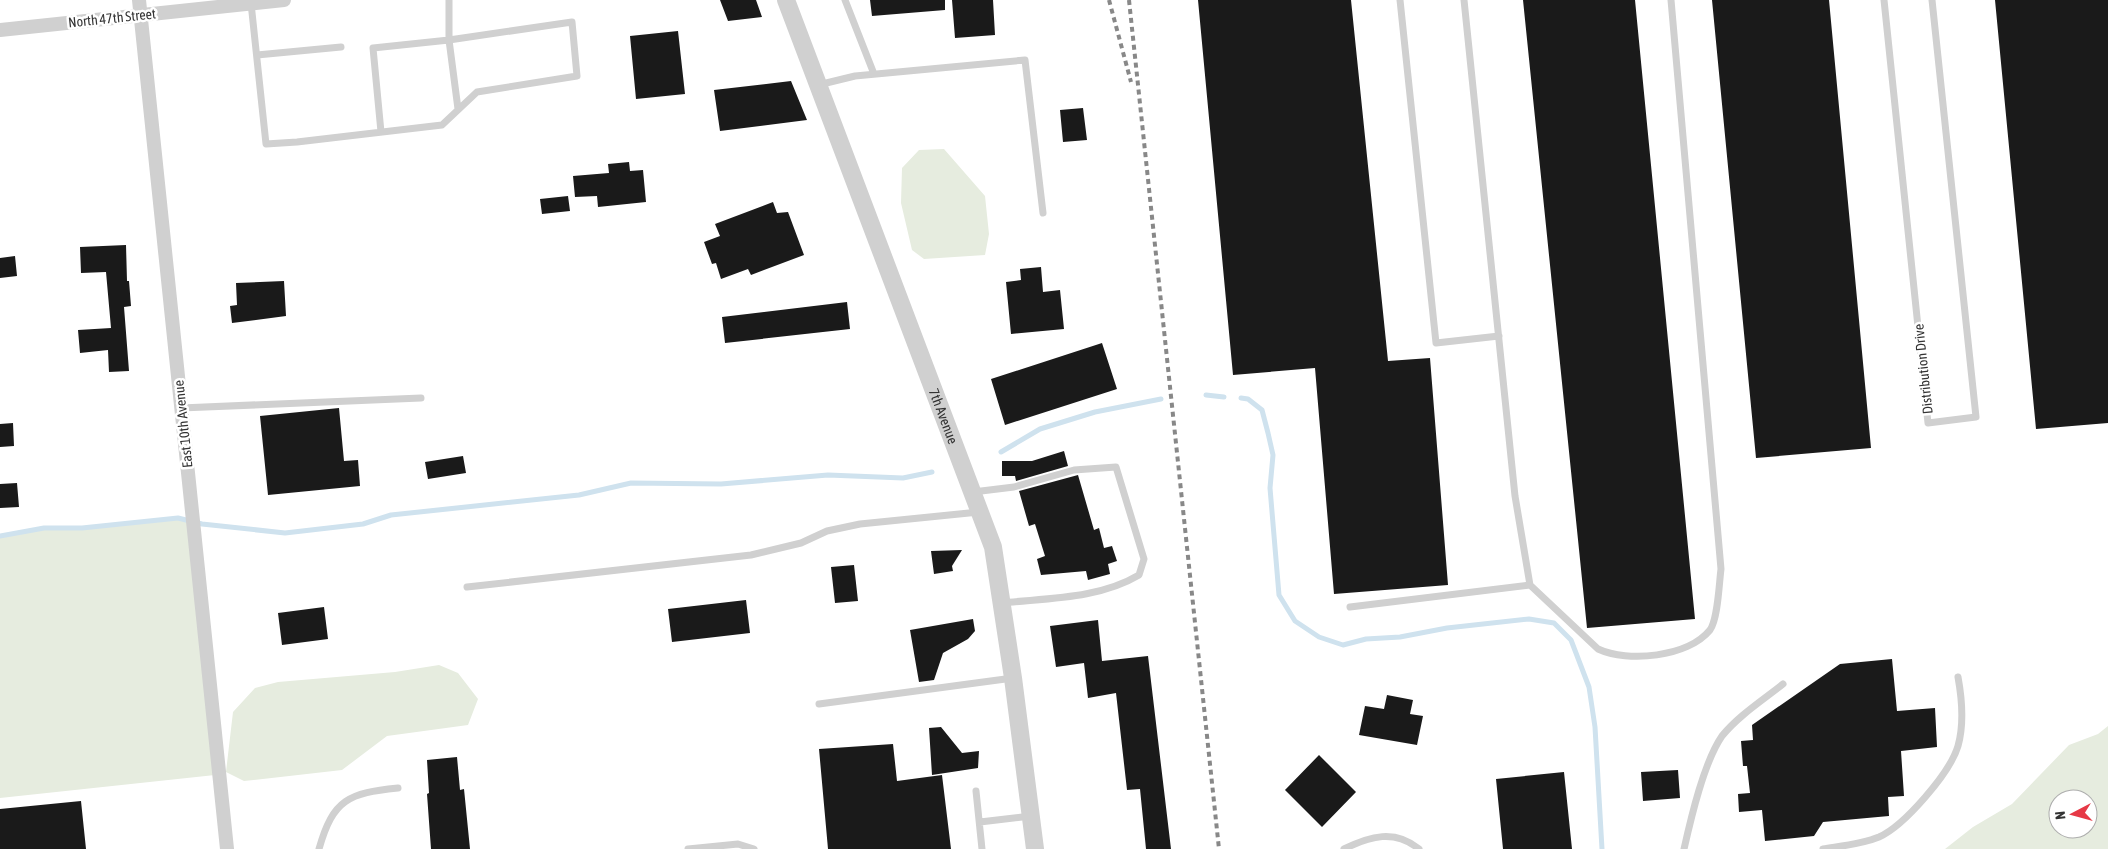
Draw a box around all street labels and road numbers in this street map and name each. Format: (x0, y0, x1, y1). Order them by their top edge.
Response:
street label: North 47th Street (67, 5, 157, 31)
street label: Distribution Drive (1910, 323, 1936, 415)
street label: East 10th Avenue (170, 379, 196, 469)
street label: 7th Avenue (926, 386, 961, 446)

